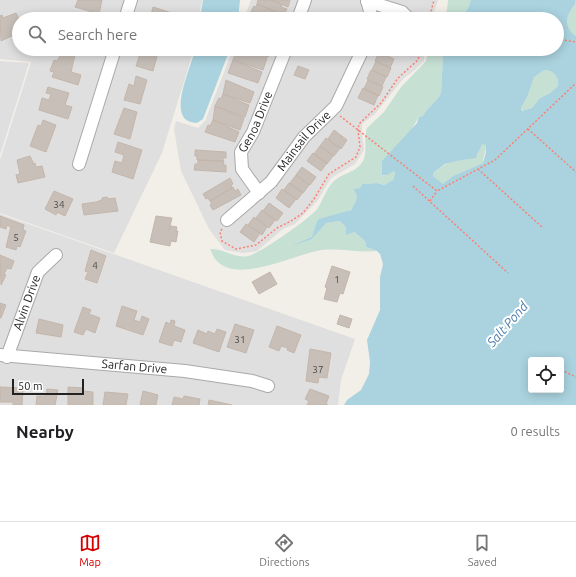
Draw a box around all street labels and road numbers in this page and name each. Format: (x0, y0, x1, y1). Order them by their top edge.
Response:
street label: Genoa Drive (235, 89, 275, 155)
street label: Mainsail Drive (274, 108, 333, 173)
street label: Alvin Drive (10, 273, 42, 332)
street label: Sarfan Drive (101, 357, 168, 375)

